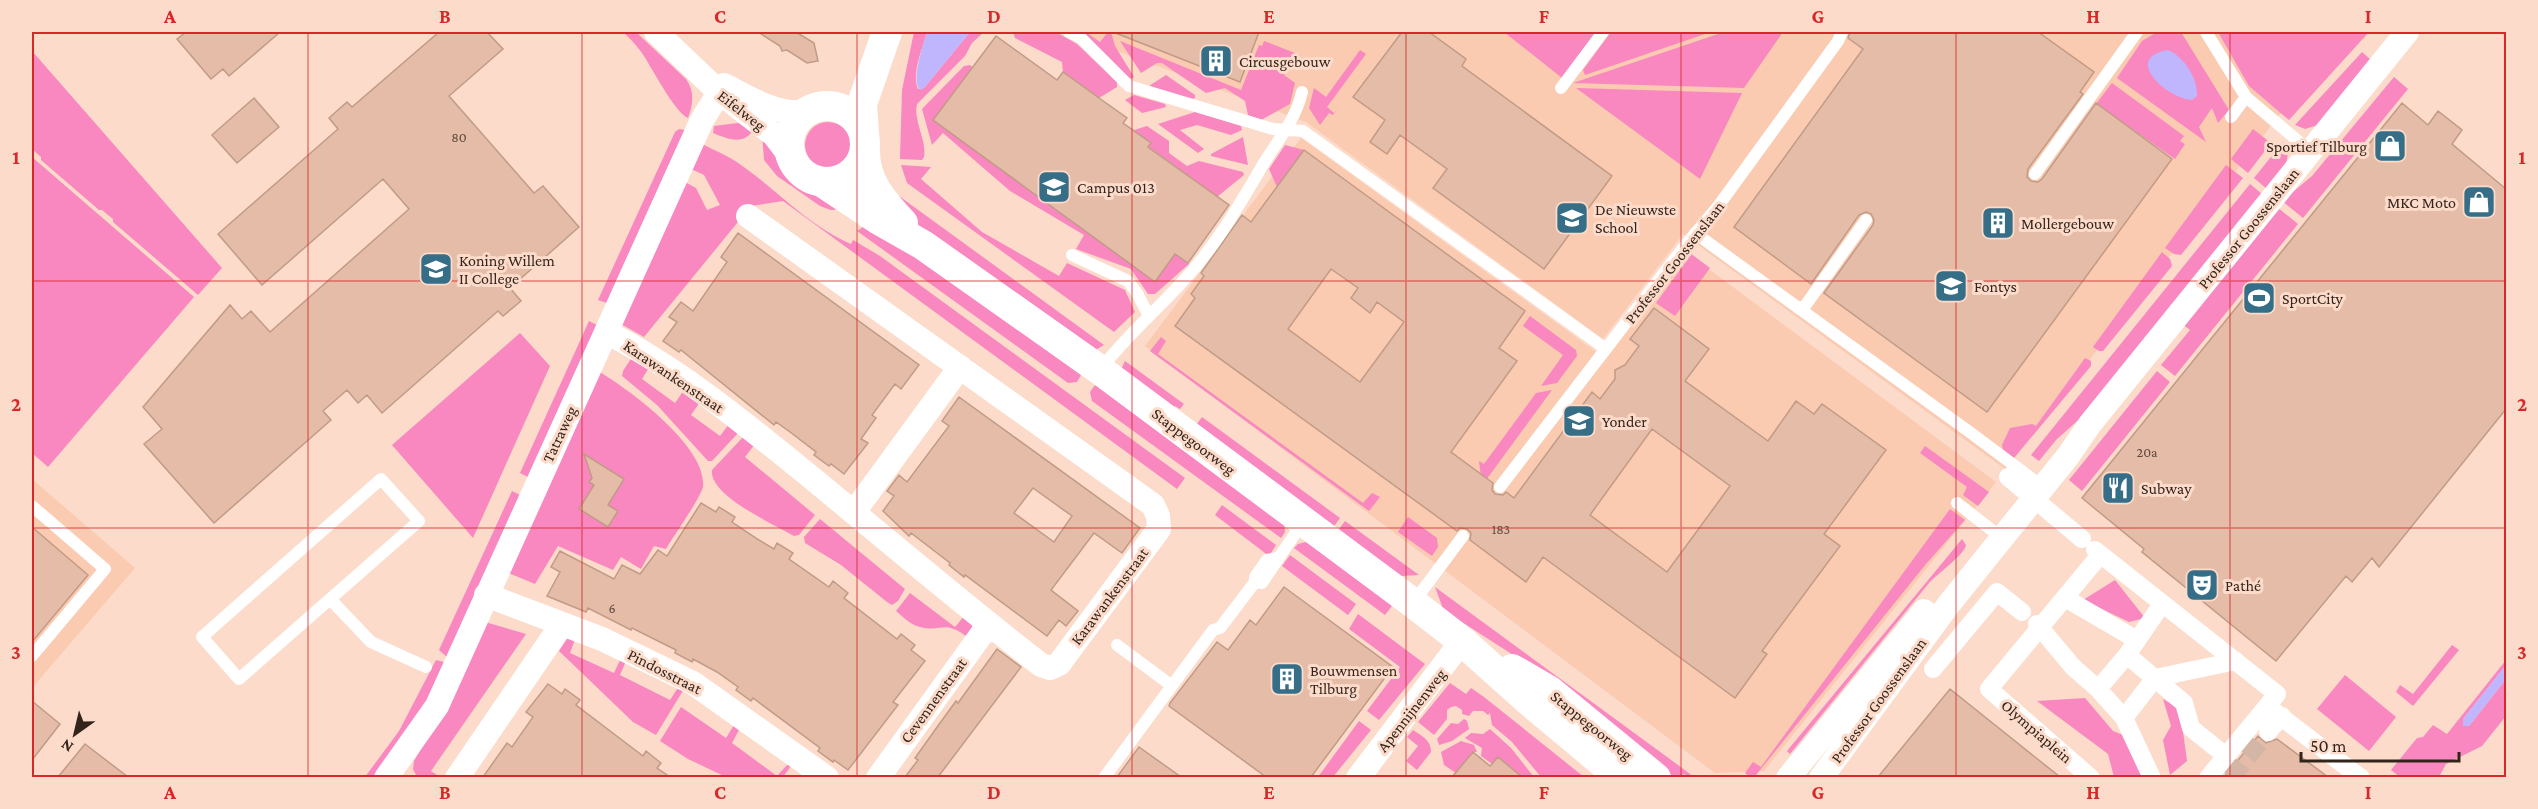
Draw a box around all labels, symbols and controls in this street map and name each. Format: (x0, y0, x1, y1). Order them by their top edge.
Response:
text: A (163, 5, 177, 27)
text: B (439, 5, 451, 27)
text: C (714, 5, 726, 27)
text: D (987, 5, 1001, 27)
text: E (1263, 5, 1275, 27)
text: F (1539, 5, 1550, 27)
text: G (1812, 5, 1825, 27)
text: H (2086, 5, 2100, 27)
text: I (2365, 5, 2372, 27)
building icon: Circusgebouw (1198, 43, 1234, 79)
place label: Circusgebouw (1239, 53, 1331, 71)
street label: Eifelweg (714, 87, 769, 135)
shop icon: Sportief Tilburg (2372, 128, 2408, 164)
house number: 80 (451, 129, 467, 145)
place label: Sportief Tilburg (2266, 138, 2367, 156)
text: 1 (12, 146, 20, 168)
text: 1 (2518, 146, 2526, 168)
street label: Professor Goossenslaan (2195, 164, 2303, 292)
school or university icon: Campus 013 (1036, 169, 1072, 205)
place label: Campus 013 (1077, 179, 1155, 197)
shop icon: MKC Moto (2461, 184, 2497, 220)
place label: MKC Moto (2387, 194, 2456, 211)
street label: Professor Goossenslaan (1621, 198, 1728, 327)
school or university icon: De Nieuwste School (1554, 200, 1590, 236)
place label: De Nieuwste School (1595, 201, 1676, 236)
building icon: Mollergebouw (1980, 205, 2016, 241)
place label: Mollergebouw (2021, 215, 2114, 233)
school or university icon: Koning Willem II College (418, 251, 454, 287)
place label: Koning Willem II College (459, 252, 555, 288)
school or university icon: Fontys (1933, 268, 1969, 304)
place label: Fontys (1974, 278, 2017, 296)
sports icon: SportCity (2241, 280, 2277, 316)
place label: SportCity (2282, 290, 2344, 308)
street label: Karawankenstraat (620, 337, 728, 417)
text: 2 (11, 393, 21, 415)
text: 2 (2517, 393, 2527, 415)
street label: Tatraweg (539, 403, 581, 465)
school or university icon: Yonder (1561, 403, 1597, 439)
street label: Stappegoorweg (1148, 405, 1239, 479)
place label: Yonder (1602, 413, 1647, 430)
house number: 20a (2136, 444, 2158, 460)
restaurant icon: Subway (2100, 470, 2136, 506)
place label: Subway (2141, 480, 2192, 498)
house number: 183 (1492, 521, 1510, 537)
street label: Karawankenstraat (1067, 544, 1152, 648)
theatre icon: Pathé (2184, 567, 2220, 603)
place label: Pathé (2225, 577, 2261, 594)
house number: 6 (608, 600, 616, 616)
street label: Professor Goossenslaan (1827, 634, 1930, 766)
text: 3 (11, 641, 21, 663)
text: 3 (2517, 641, 2527, 663)
street label: Pindosstraat (625, 646, 705, 698)
street label: Cevennenstraat (897, 654, 970, 746)
building icon: Bouwmensen Tilburg (1269, 661, 1305, 697)
place label: Bouwmensen Tilburg (1310, 662, 1398, 698)
street label: Apennijnenweg (1374, 665, 1450, 756)
street label: Stappegoorweg (1547, 687, 1636, 764)
street label: Olympiaplein (1997, 696, 2076, 768)
north arrow (45, 704, 105, 764)
scale bar (2301, 725, 2458, 763)
text: N (58, 736, 76, 756)
text: 50 m (2310, 736, 2347, 756)
text: A (163, 781, 177, 803)
text: B (439, 781, 451, 803)
text: C (714, 781, 726, 803)
text: D (987, 781, 1001, 803)
text: E (1263, 781, 1275, 803)
text: F (1539, 781, 1550, 803)
text: G (1812, 781, 1825, 803)
text: H (2086, 781, 2100, 803)
text: I (2365, 781, 2372, 803)

